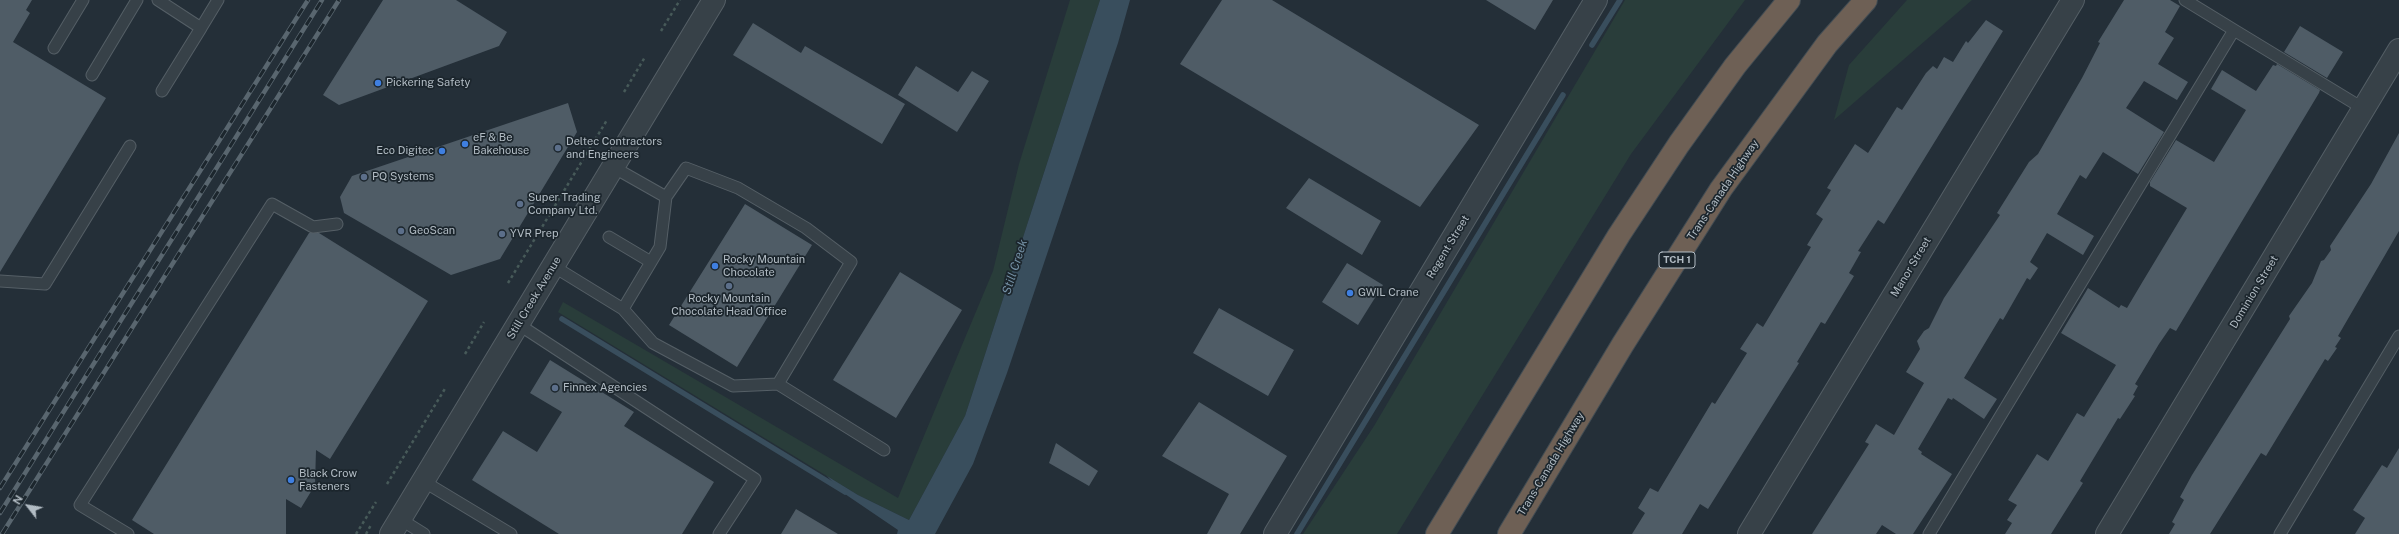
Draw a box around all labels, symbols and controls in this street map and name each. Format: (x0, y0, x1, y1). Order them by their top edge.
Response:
place label: Pickering Safety (386, 76, 470, 90)
marker: Pickering Safety (373, 78, 383, 88)
place label: eF & Be Bakehouse (473, 131, 529, 157)
place label: Deltec Contractors and Engineers (566, 135, 662, 161)
street label: Trans-Canada Highway (1684, 137, 1762, 243)
marker: eF & Be Bakehouse (460, 139, 470, 149)
marker: Deltec Contractors and Engineers (553, 143, 563, 153)
place label: Eco Digitec (376, 144, 434, 158)
marker: Eco Digitec (437, 146, 447, 156)
place label: PQ Systems (372, 170, 434, 184)
marker: PQ Systems (359, 172, 369, 182)
place label: Super Trading Company Ltd. (528, 191, 601, 217)
marker: Super Trading Company Ltd. (515, 199, 525, 209)
street label: Regent Street (1424, 213, 1472, 281)
place label: GeoScan (409, 224, 455, 238)
marker: GeoScan (396, 226, 406, 236)
place label: YVR Prep (510, 227, 559, 241)
marker: YVR Prep (497, 229, 507, 239)
street label: Manor Street (1888, 235, 1934, 299)
water label: Still Creek (999, 238, 1031, 296)
road number: TCH 1 (1659, 252, 1695, 268)
place label: Rocky Mountain Chocolate (723, 253, 805, 279)
street label: Dominion Street (2227, 253, 2281, 331)
street label: Still Creek Avenue (504, 254, 564, 342)
marker: Rocky Mountain Chocolate (710, 261, 720, 271)
marker: Rocky Mountain Chocolate Head Office (724, 281, 734, 291)
place label: GWIL Crane (1358, 286, 1419, 300)
marker: GWIL Crane (1345, 288, 1355, 298)
place label: Rocky Mountain Chocolate Head Office (671, 292, 787, 318)
place label: Finnex Agencies (563, 381, 647, 395)
marker: Finnex Agencies (550, 383, 560, 393)
street label: Trans-Canada Highway (1515, 410, 1587, 518)
place label: Black Crow Fasteners (299, 467, 357, 493)
marker: Black Crow Fasteners (286, 475, 296, 485)
north arrow (8, 486, 48, 526)
text: N (10, 493, 25, 507)

